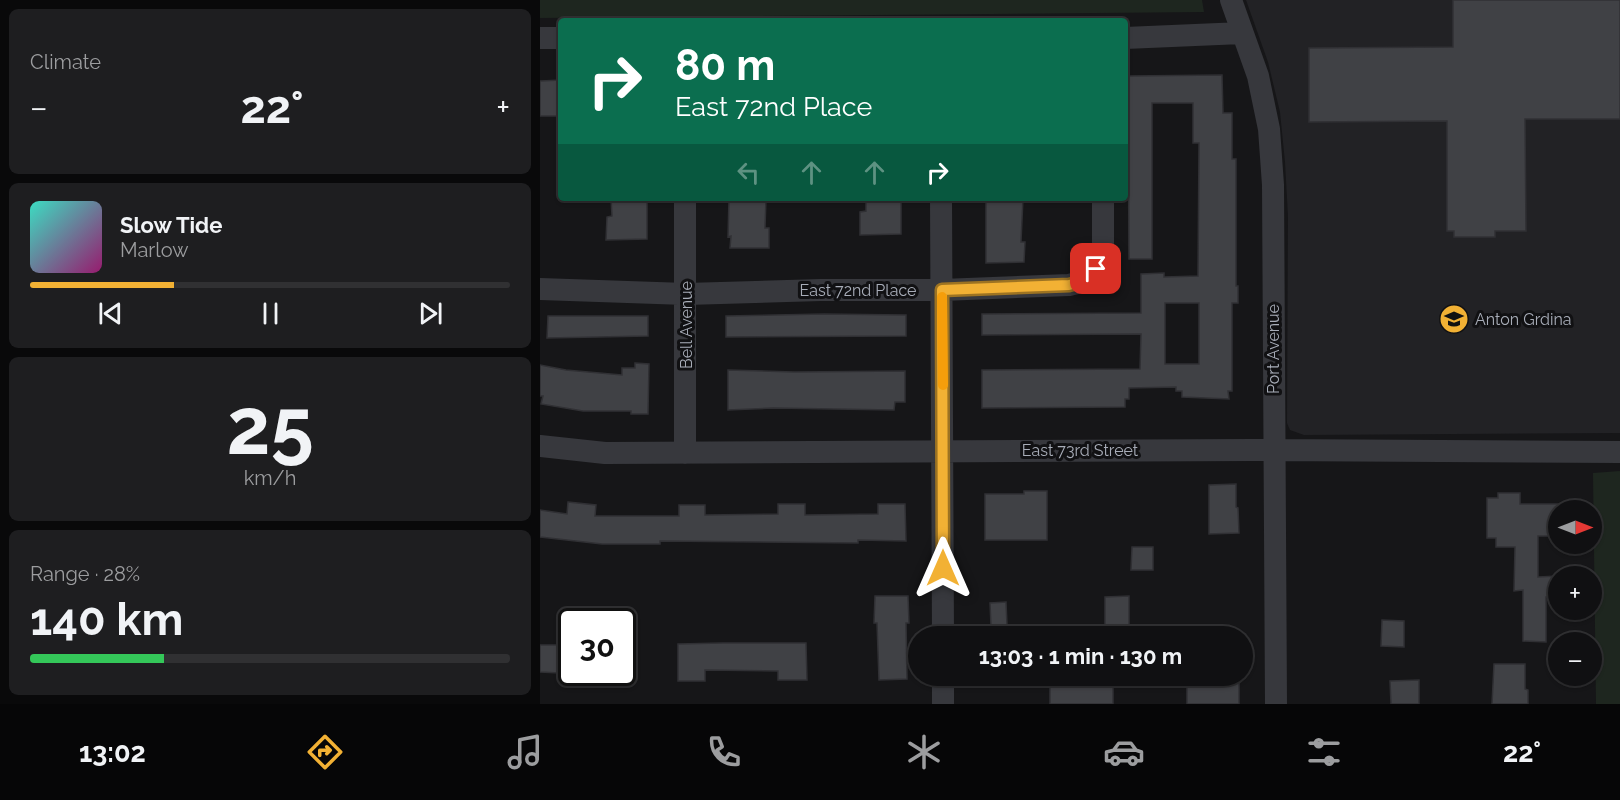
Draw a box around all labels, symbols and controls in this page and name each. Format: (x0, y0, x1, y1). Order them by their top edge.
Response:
text: 80 m (675, 41, 775, 90)
icon: right (576, 42, 654, 120)
text: Climate (30, 50, 101, 74)
text: 22° (240, 81, 304, 134)
text: − (30, 88, 48, 127)
text: + (496, 88, 510, 127)
text: East 72nd Place (675, 91, 872, 122)
icon: left (732, 156, 765, 189)
icon: ahead (795, 156, 828, 189)
icon: ahead (858, 156, 891, 189)
icon: right (921, 156, 954, 189)
text: Slow Tide (120, 212, 222, 238)
text: Marlow (120, 238, 189, 262)
pin (1070, 243, 1121, 294)
icon: arrive (1079, 252, 1112, 285)
street label: Bell Avenue (677, 281, 696, 369)
street label: East 72nd Place (800, 281, 916, 300)
icon: previous (94, 297, 127, 330)
icon: pause (254, 297, 287, 330)
icon: next (414, 297, 447, 330)
school or university icon: Anton Grdina (1438, 303, 1470, 335)
street label: Port Avenue (1264, 304, 1283, 394)
place label: Anton Grdina (1475, 310, 1572, 329)
text: 25 (226, 381, 314, 472)
street label: East 73rd Street (1022, 441, 1139, 460)
text: km/h (244, 466, 296, 490)
north arrow (1548, 500, 1602, 554)
map controls (1548, 500, 1602, 686)
position arrow (911, 536, 975, 600)
text: Range · 28% (30, 562, 140, 586)
button: + (1548, 566, 1602, 620)
text: 140 km (30, 593, 183, 646)
speed limit sign: 30 (558, 608, 636, 686)
button: − (1548, 632, 1602, 686)
text: 13:03 · 1 min · 130 m (979, 643, 1182, 669)
icon: directions (304, 731, 346, 773)
icon: music (504, 731, 546, 773)
icon: phone (703, 731, 745, 773)
icon: climate (903, 731, 945, 773)
icon: car (1103, 731, 1145, 773)
icon: filters (1303, 731, 1345, 773)
text: 13:02 (79, 737, 146, 768)
text: 22° (1503, 737, 1541, 768)

